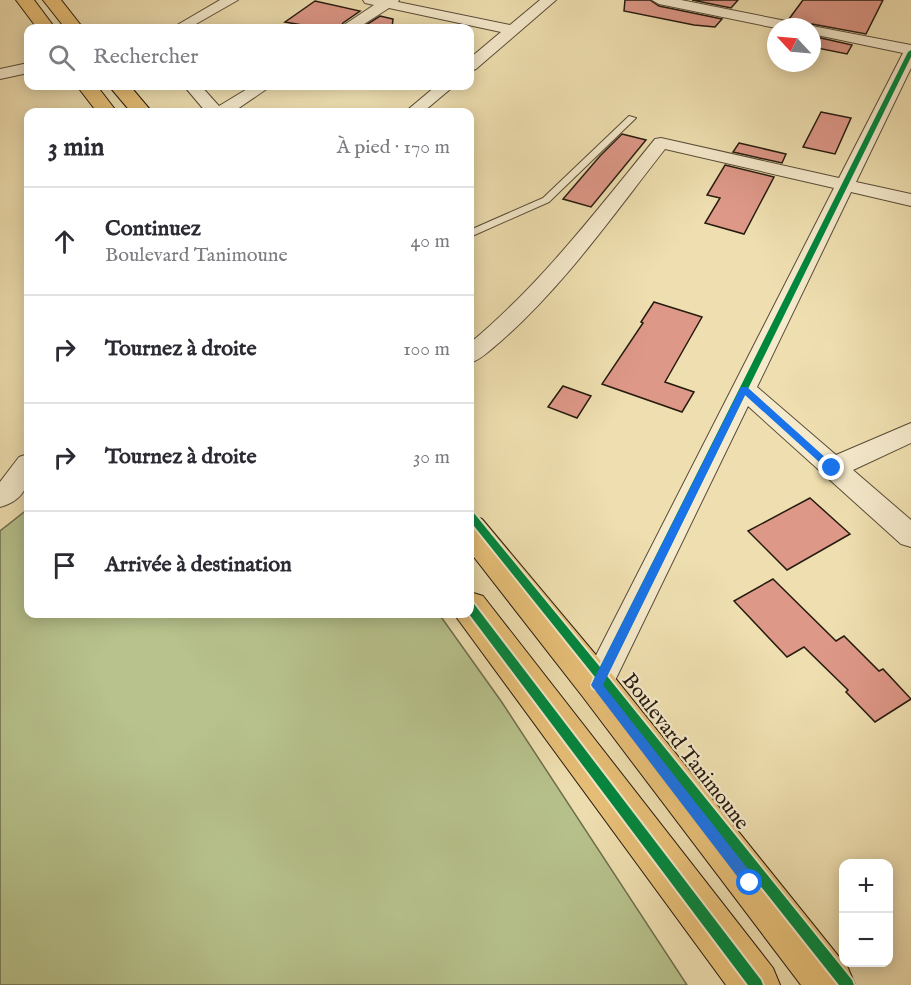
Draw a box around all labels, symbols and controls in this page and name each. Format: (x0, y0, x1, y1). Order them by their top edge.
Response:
north arrow (767, 18, 821, 72)
search box (24, 24, 474, 90)
icon: search (45, 41, 78, 74)
text: Rechercher (93, 43, 198, 71)
text: 3 min (48, 131, 104, 164)
text: À pied · 170 m (337, 135, 450, 160)
text: Continuez (105, 215, 201, 243)
icon: ahead (48, 225, 81, 258)
text: 40 m (411, 229, 450, 254)
text: Boulevard Tanimoune (105, 243, 288, 268)
icon: right (48, 333, 81, 366)
text: Tournez à droite (105, 335, 256, 363)
text: 100 m (403, 337, 450, 362)
icon: right (48, 441, 81, 474)
text: Tournez à droite (105, 443, 256, 471)
text: 30 m (413, 445, 450, 470)
route end (818, 454, 844, 480)
icon: arrive (48, 549, 81, 582)
text: Arrivée à destination (105, 551, 292, 579)
street label: Boulevard Tanimoune (615, 668, 755, 836)
map controls (839, 859, 893, 967)
button: + (839, 859, 893, 913)
route start (736, 869, 762, 895)
button: − (839, 913, 893, 967)

